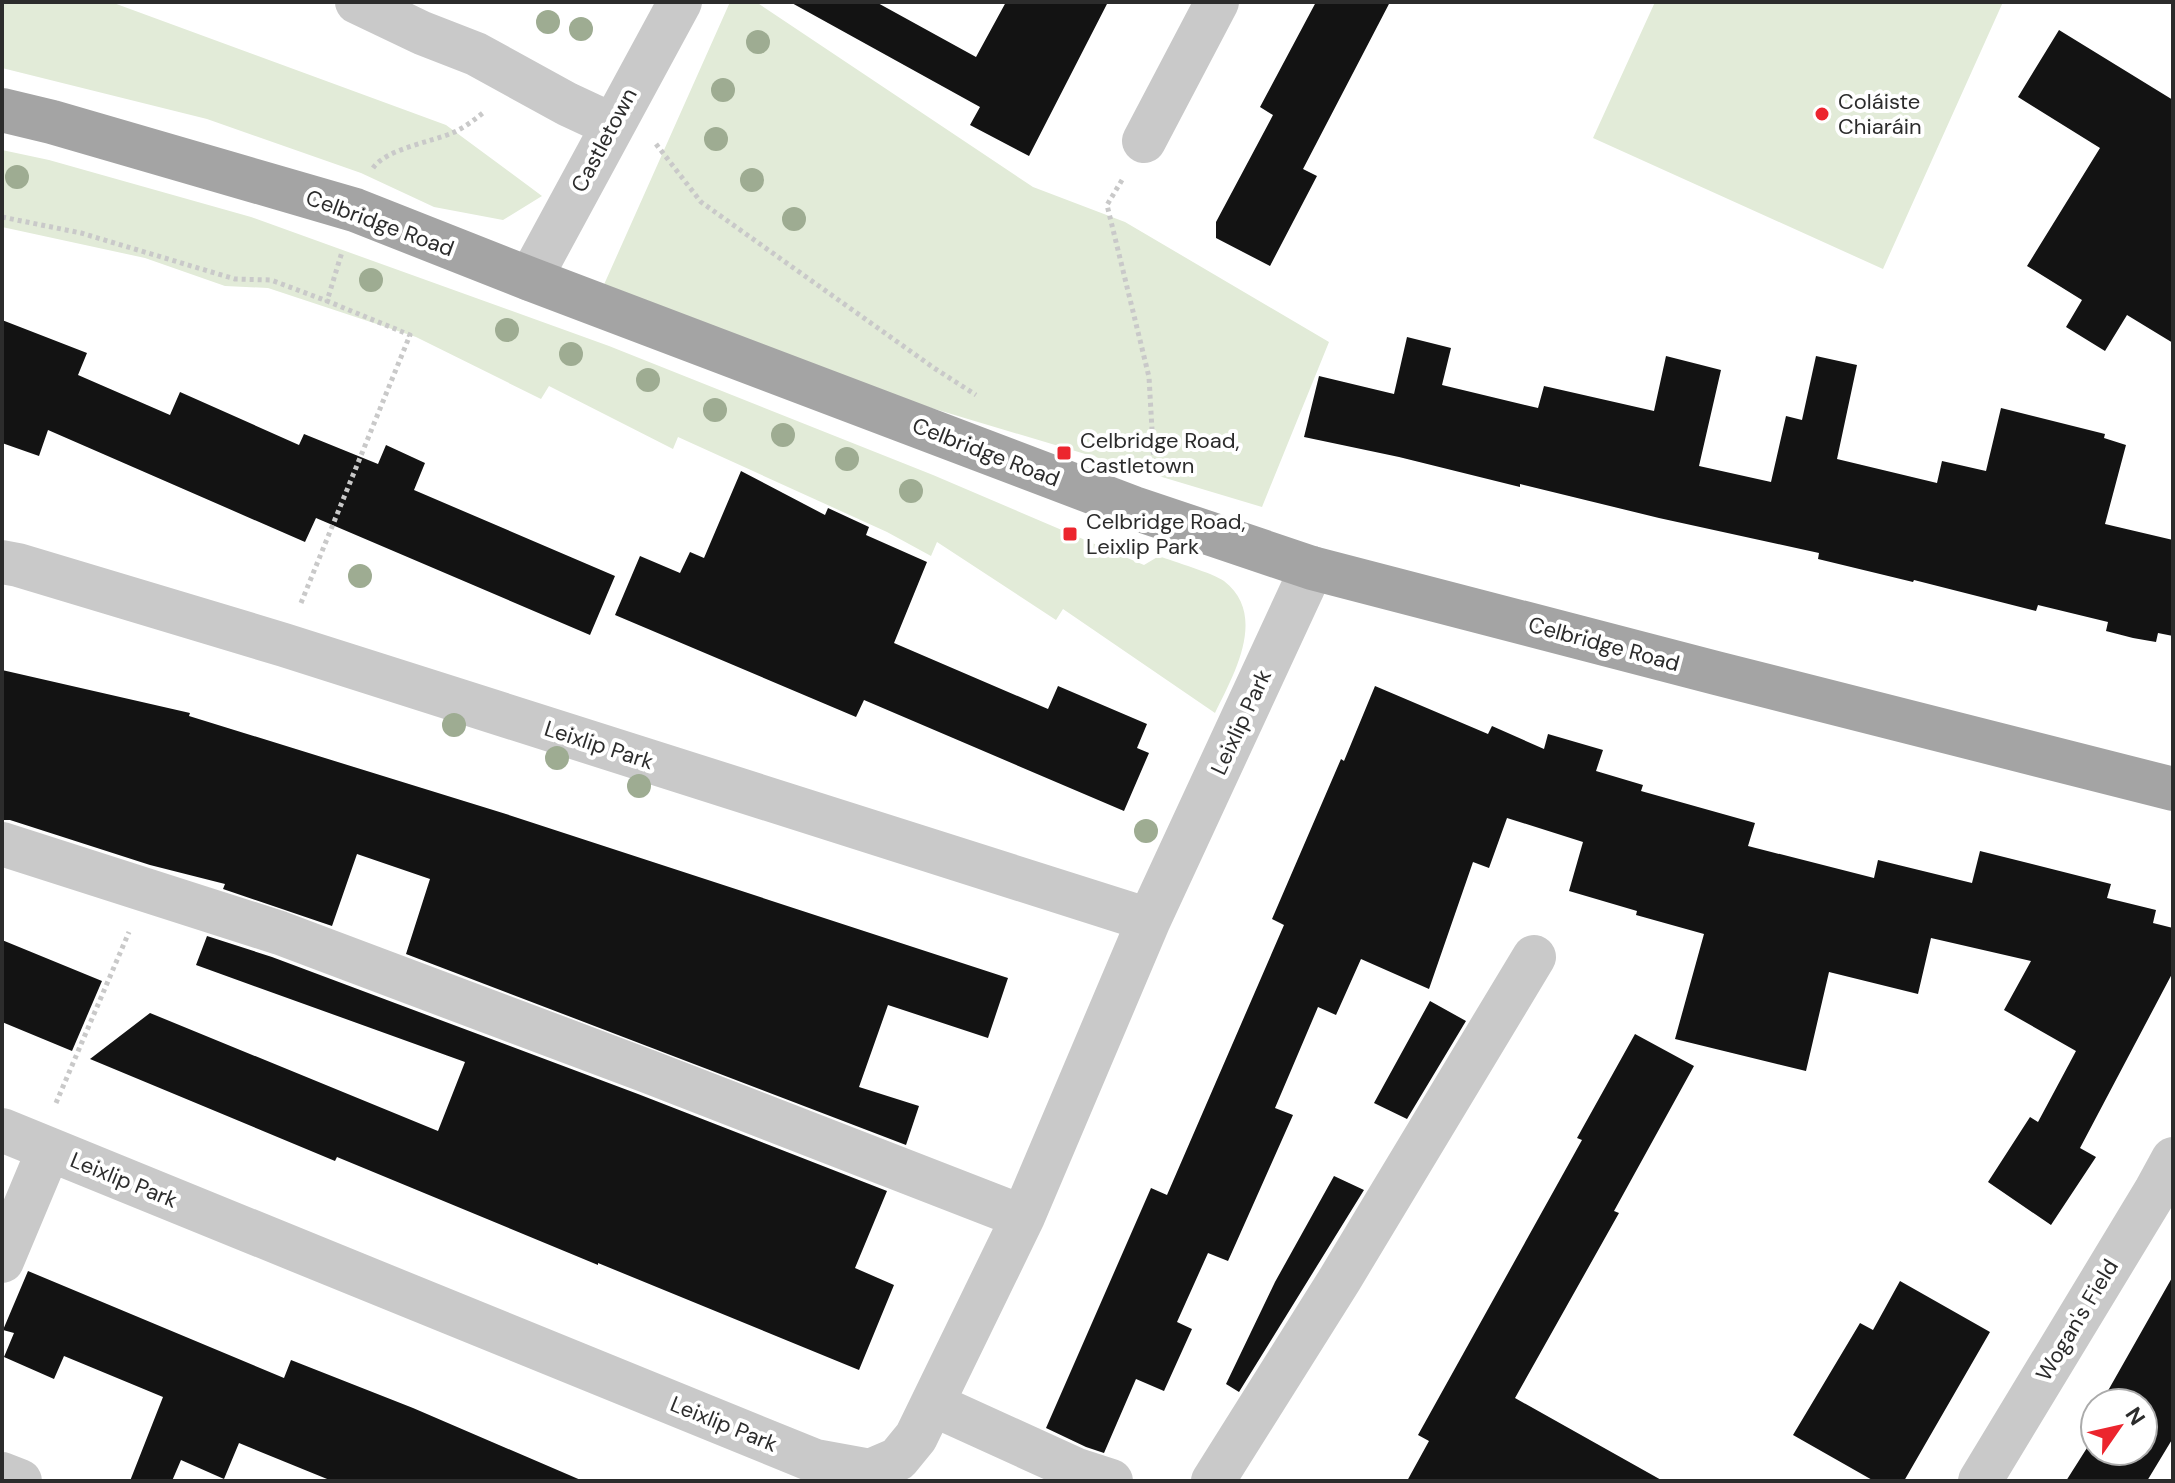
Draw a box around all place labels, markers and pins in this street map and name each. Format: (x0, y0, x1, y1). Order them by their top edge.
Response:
place label: Coláiste Chiaráin (1838, 87, 1922, 141)
marker: Coláiste Chiaráin (1813, 105, 1831, 123)
place label: Celbridge Road, Castletown (1080, 426, 1240, 480)
marker: Celbridge Road, Castletown (1055, 444, 1073, 462)
place label: Celbridge Road, Leixlip Park (1086, 507, 1246, 561)
marker: Celbridge Road, Leixlip Park (1061, 525, 1079, 543)

